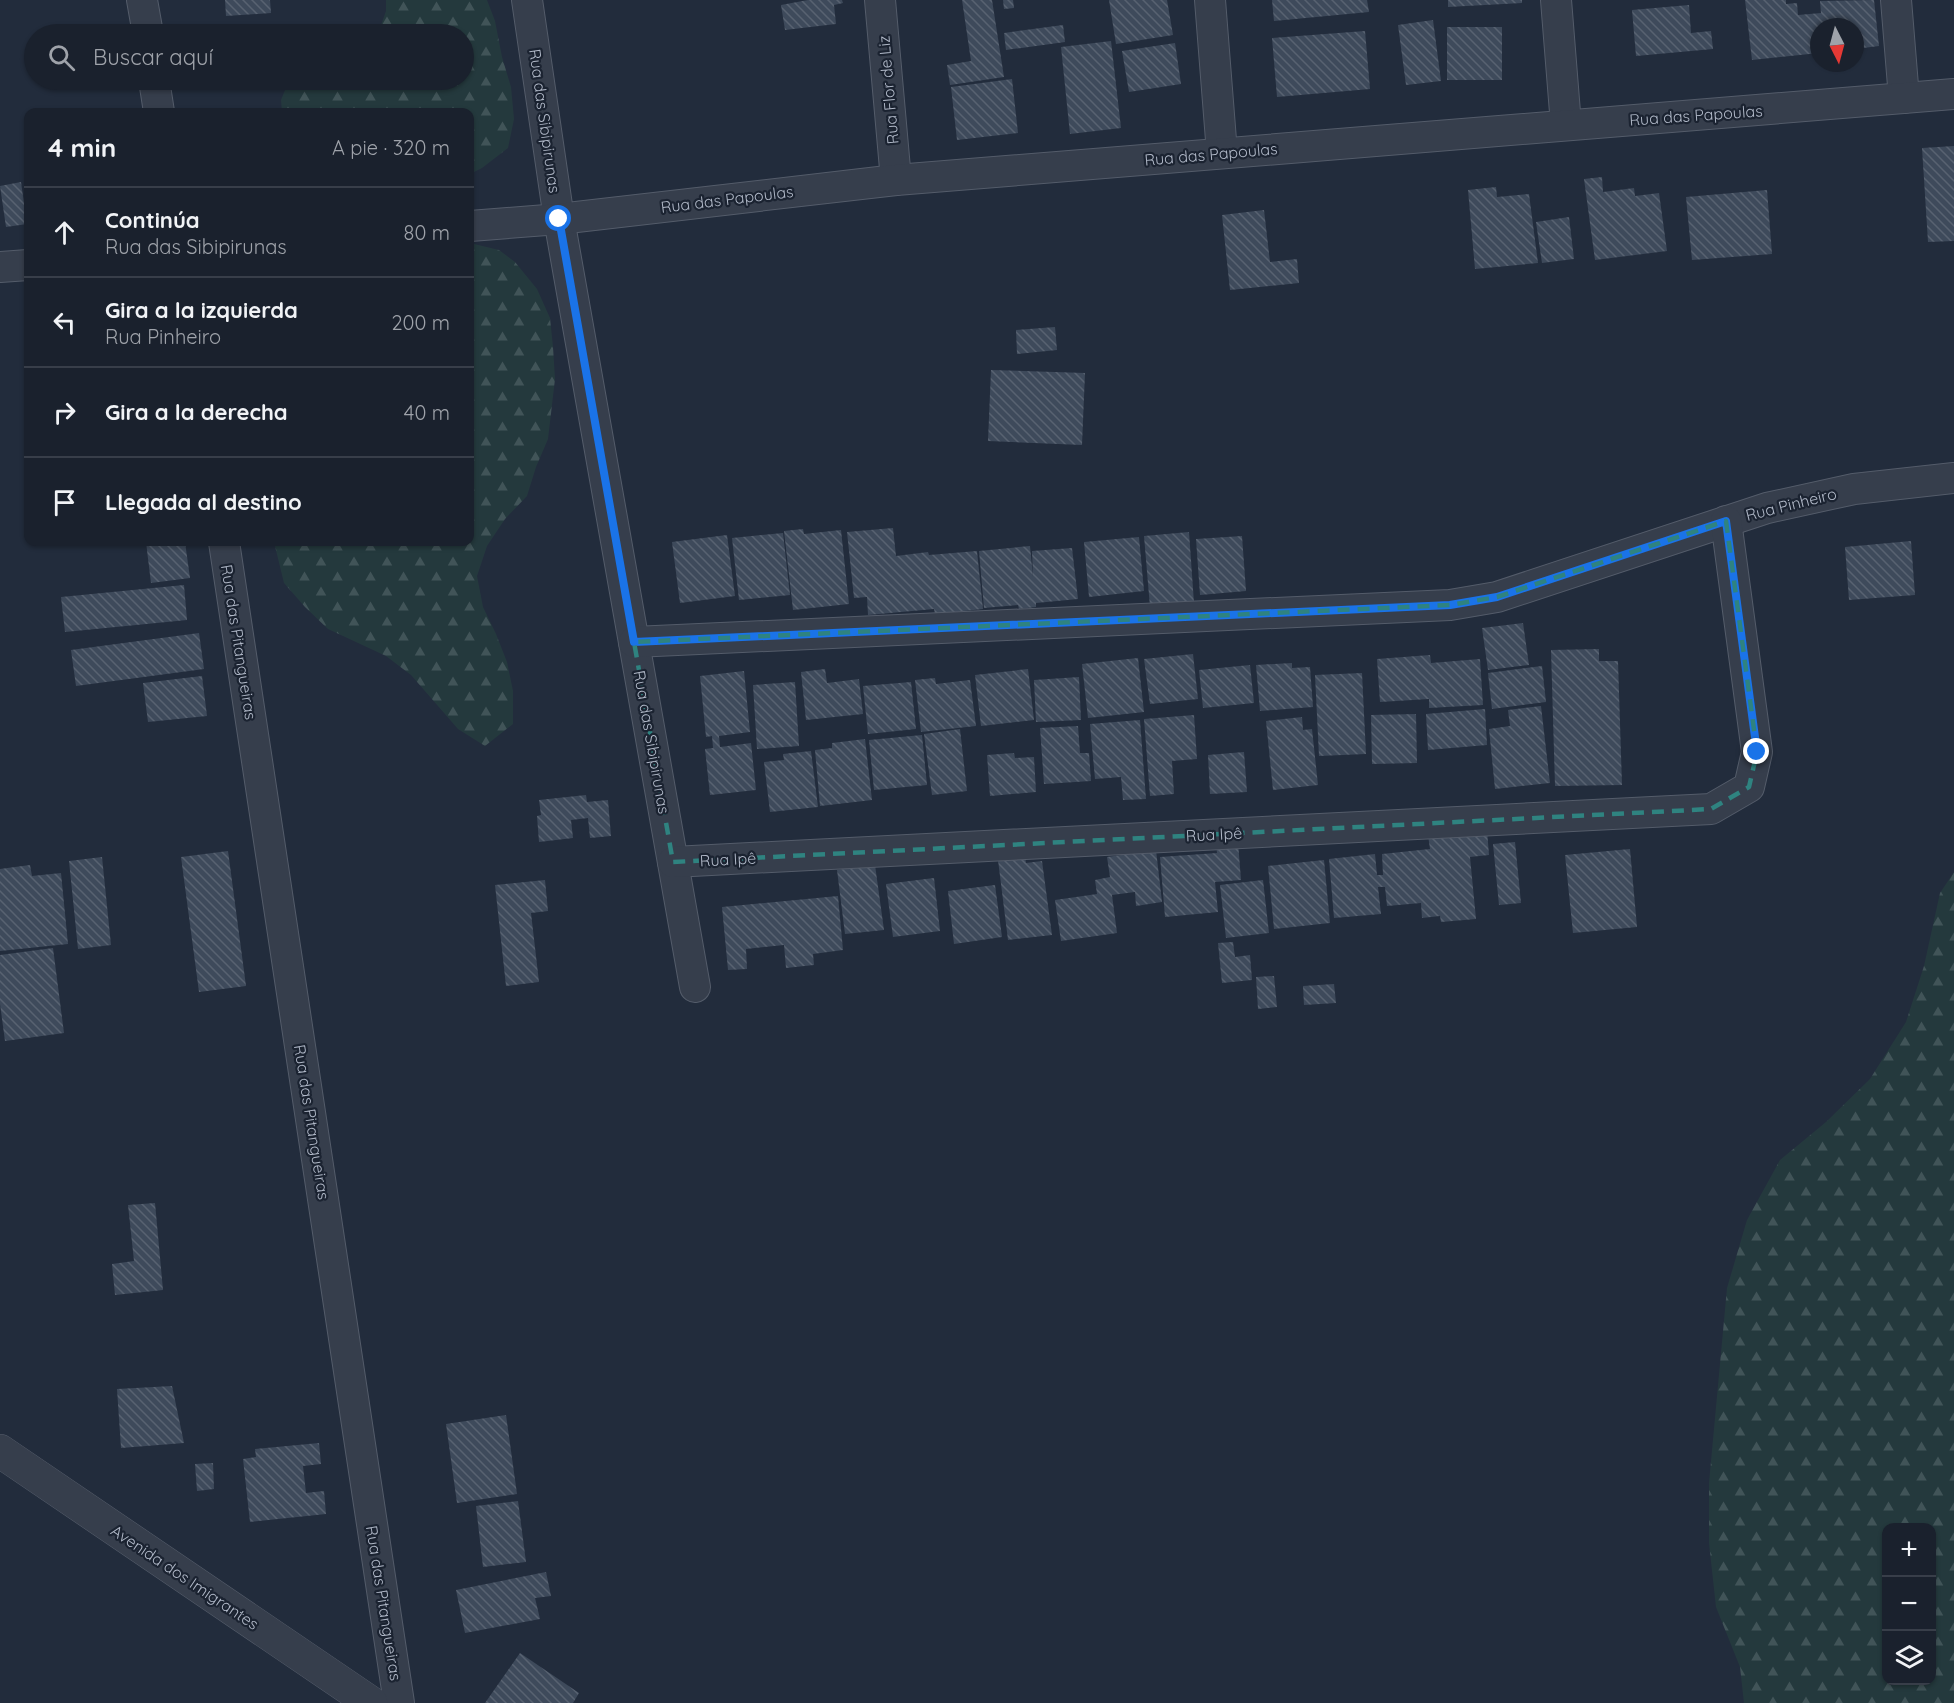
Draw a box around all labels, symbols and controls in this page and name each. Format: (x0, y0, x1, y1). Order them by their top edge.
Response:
north arrow (1810, 18, 1864, 72)
search box (24, 24, 474, 90)
street label: Rua Flor de Liz (873, 35, 903, 145)
icon: search (45, 41, 78, 74)
text: Buscar aquí (93, 43, 213, 71)
street label: Rua das Sibipirunas (525, 48, 565, 194)
street label: Rua das Papoulas (1629, 100, 1763, 130)
text: 4 min (48, 131, 116, 164)
text: A pie · 320 m (332, 135, 450, 160)
street label: Rua das Papoulas (1144, 138, 1278, 170)
street label: Rua das Papoulas (660, 181, 794, 217)
route start (545, 205, 571, 231)
text: Continúa (105, 206, 200, 234)
icon: ahead (48, 216, 81, 249)
text: 80 m (404, 220, 450, 245)
text: Rua das Sibipirunas (105, 234, 287, 259)
text: Gira a la izquierda (105, 296, 298, 324)
icon: left (48, 306, 81, 339)
text: 200 m (391, 310, 450, 335)
text: Rua Pinheiro (105, 324, 221, 349)
icon: right (48, 396, 81, 429)
text: Gira a la derecha (105, 398, 288, 426)
text: 40 m (404, 400, 450, 425)
street label: Rua Pinheiro (1743, 483, 1839, 525)
icon: arrive (48, 486, 81, 519)
text: Llegada al destino (105, 488, 302, 516)
street label: Rua das Pitangueiras (217, 563, 261, 721)
street label: Rua das Sibipirunas (630, 669, 674, 815)
route end (1743, 738, 1769, 764)
street label: Rua Ipê (1185, 823, 1243, 845)
street label: Rua Ipê (699, 848, 757, 870)
street label: Rua das Pitangueiras (290, 1043, 334, 1201)
street label: Avenida dos Imigrantes (107, 1520, 263, 1634)
map controls (1882, 1523, 1936, 1685)
button: + (1882, 1523, 1936, 1577)
street label: Rua das Pitangueiras (362, 1524, 406, 1682)
button: − (1882, 1577, 1936, 1631)
button: layers (1882, 1631, 1936, 1685)

